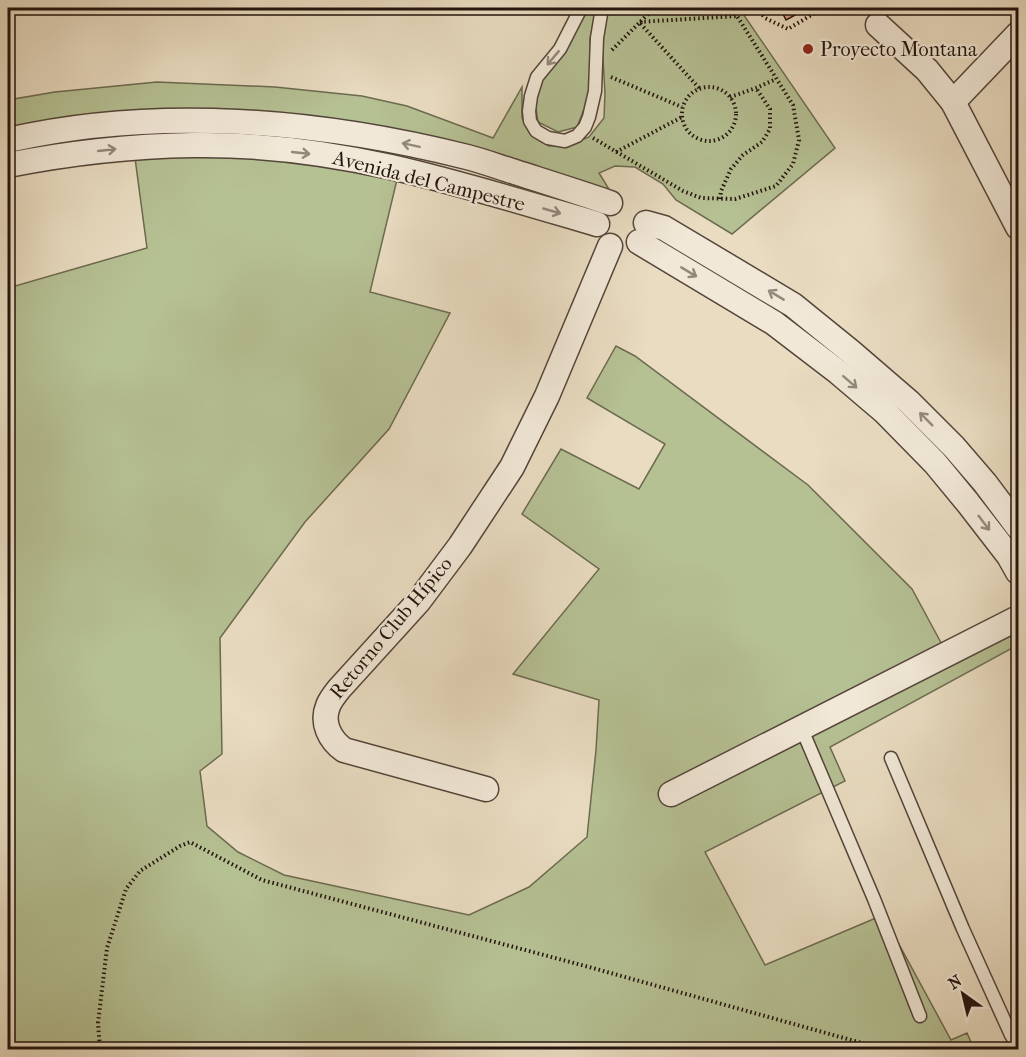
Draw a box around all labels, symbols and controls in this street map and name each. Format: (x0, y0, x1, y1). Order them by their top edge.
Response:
place label: Proyecto Montana (820, 38, 978, 61)
marker: Proyecto Montana (801, 42, 815, 56)
one-way arrow (546, 50, 559, 66)
one-way arrow (402, 138, 421, 150)
one-way arrow (96, 144, 116, 155)
street label: Avenida del Campestre (330, 146, 528, 216)
one-way arrow (291, 147, 311, 158)
one-way arrow (542, 206, 561, 217)
one-way arrow (680, 267, 697, 279)
one-way arrow (768, 288, 785, 300)
one-way arrow (842, 375, 857, 389)
one-way arrow (919, 411, 933, 426)
one-way arrow (977, 515, 990, 531)
street label: Retorno Club Hípico (325, 553, 457, 703)
north arrow (933, 964, 993, 1024)
text: N (945, 970, 966, 993)

